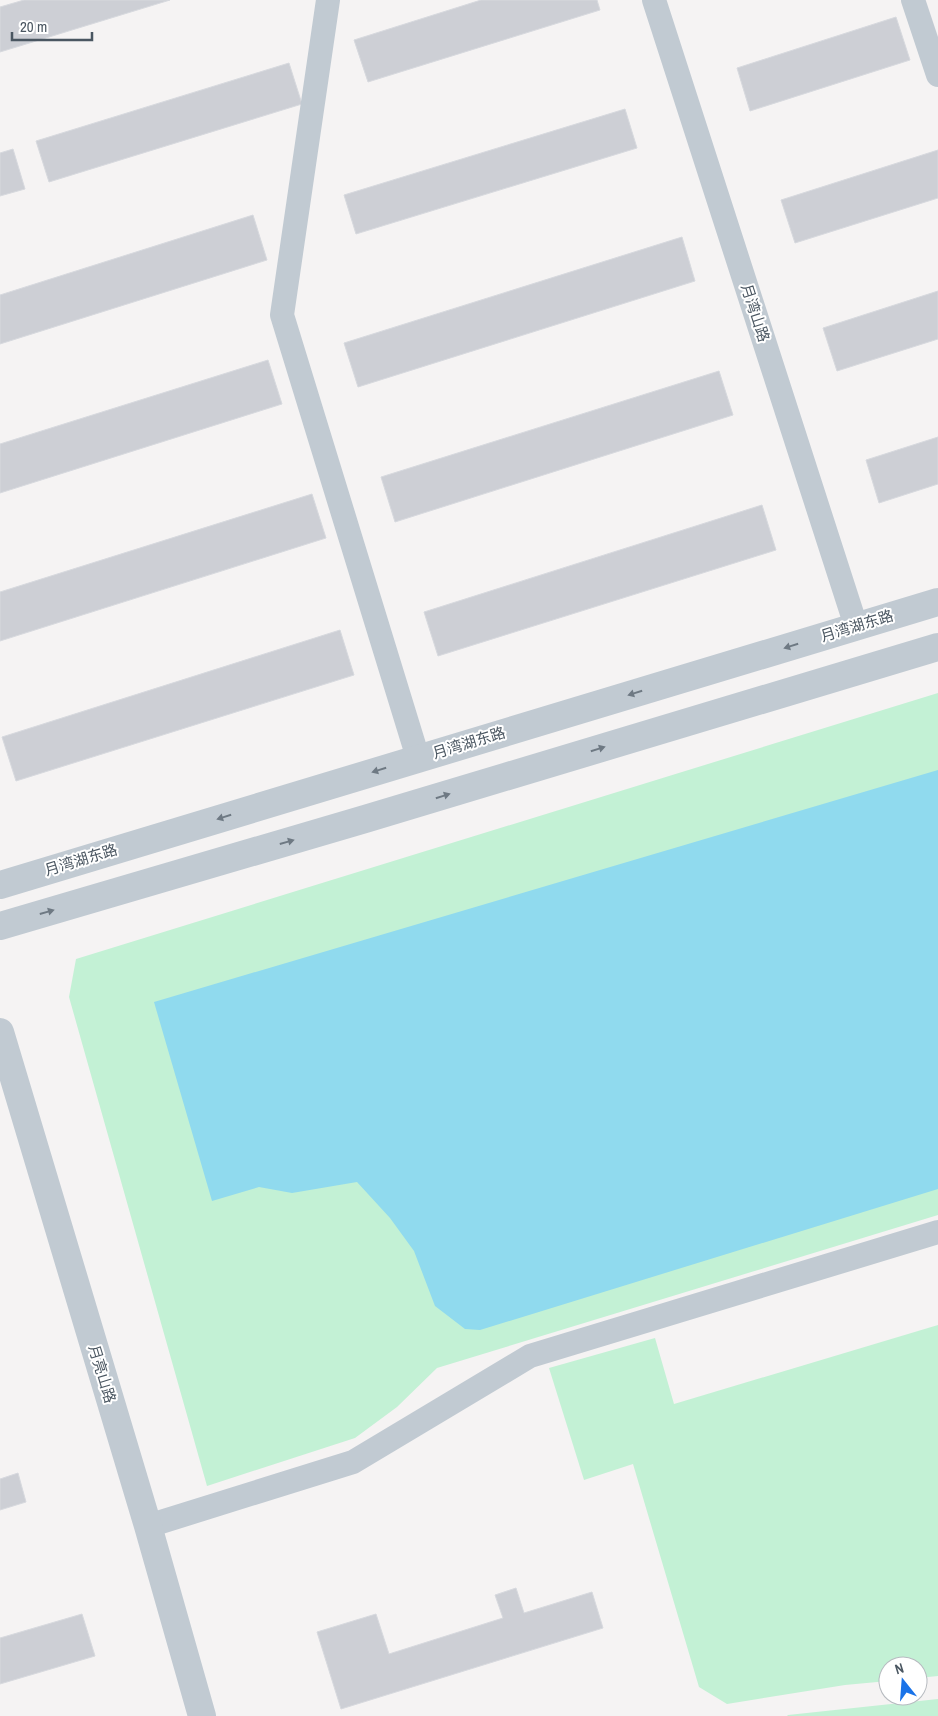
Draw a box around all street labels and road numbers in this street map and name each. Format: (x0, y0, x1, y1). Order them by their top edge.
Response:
street label: 月湾山路 (736, 281, 775, 345)
street label: 月湾湖东路 (818, 605, 896, 647)
street label: 月湾湖东路 (430, 722, 508, 764)
street label: 月湾湖东路 (42, 839, 120, 881)
street label: 月亮山路 (84, 1342, 121, 1406)

